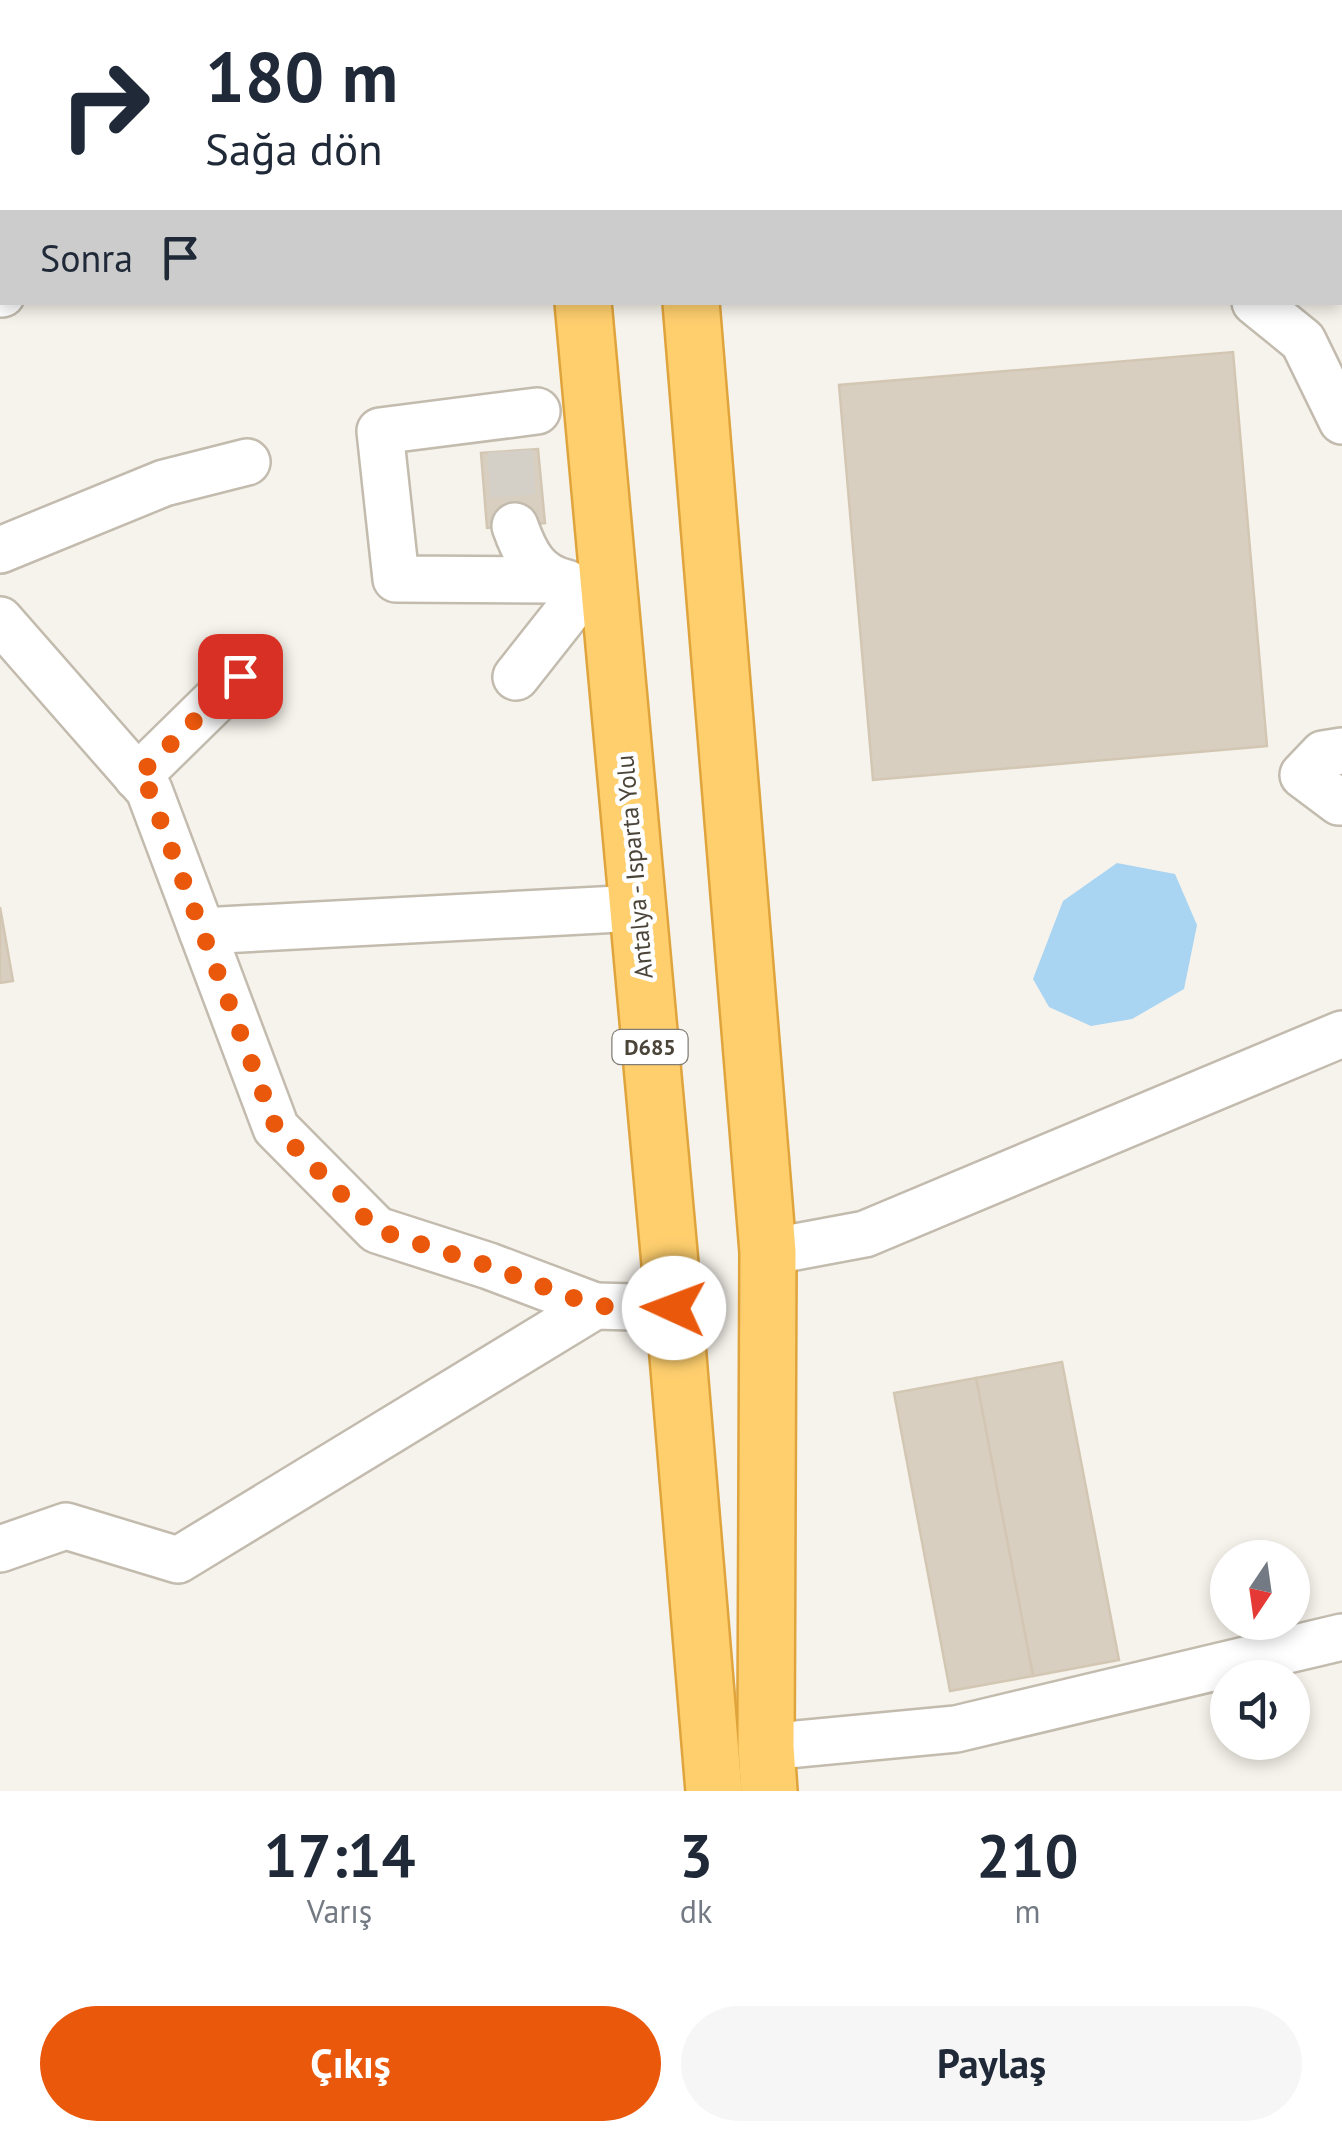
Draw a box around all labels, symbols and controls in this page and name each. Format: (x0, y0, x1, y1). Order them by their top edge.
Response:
text: 180 m (205, 31, 398, 121)
icon: right (40, 40, 170, 170)
text: Sağa dön (205, 119, 383, 177)
icon: arrive (153, 230, 208, 285)
text: Sonra (40, 233, 133, 282)
pin (198, 634, 283, 719)
icon: arrive (213, 649, 268, 704)
street label: Antalya - Isparta Yolu (608, 754, 660, 980)
road number: D685 (612, 1030, 688, 1064)
position arrow (622, 1256, 726, 1360)
north arrow (1210, 1540, 1310, 1640)
map controls (1210, 1540, 1310, 1760)
button: sound (1210, 1660, 1310, 1760)
text: 17:14 (263, 1816, 416, 1894)
text: 3 (679, 1816, 713, 1894)
text: 210 (976, 1816, 1079, 1894)
text: Varış (307, 1890, 372, 1932)
text: dk (680, 1890, 712, 1932)
text: m (1015, 1890, 1041, 1932)
button: Çıkış (40, 2006, 661, 2121)
button: Paylaş (681, 2006, 1302, 2121)

